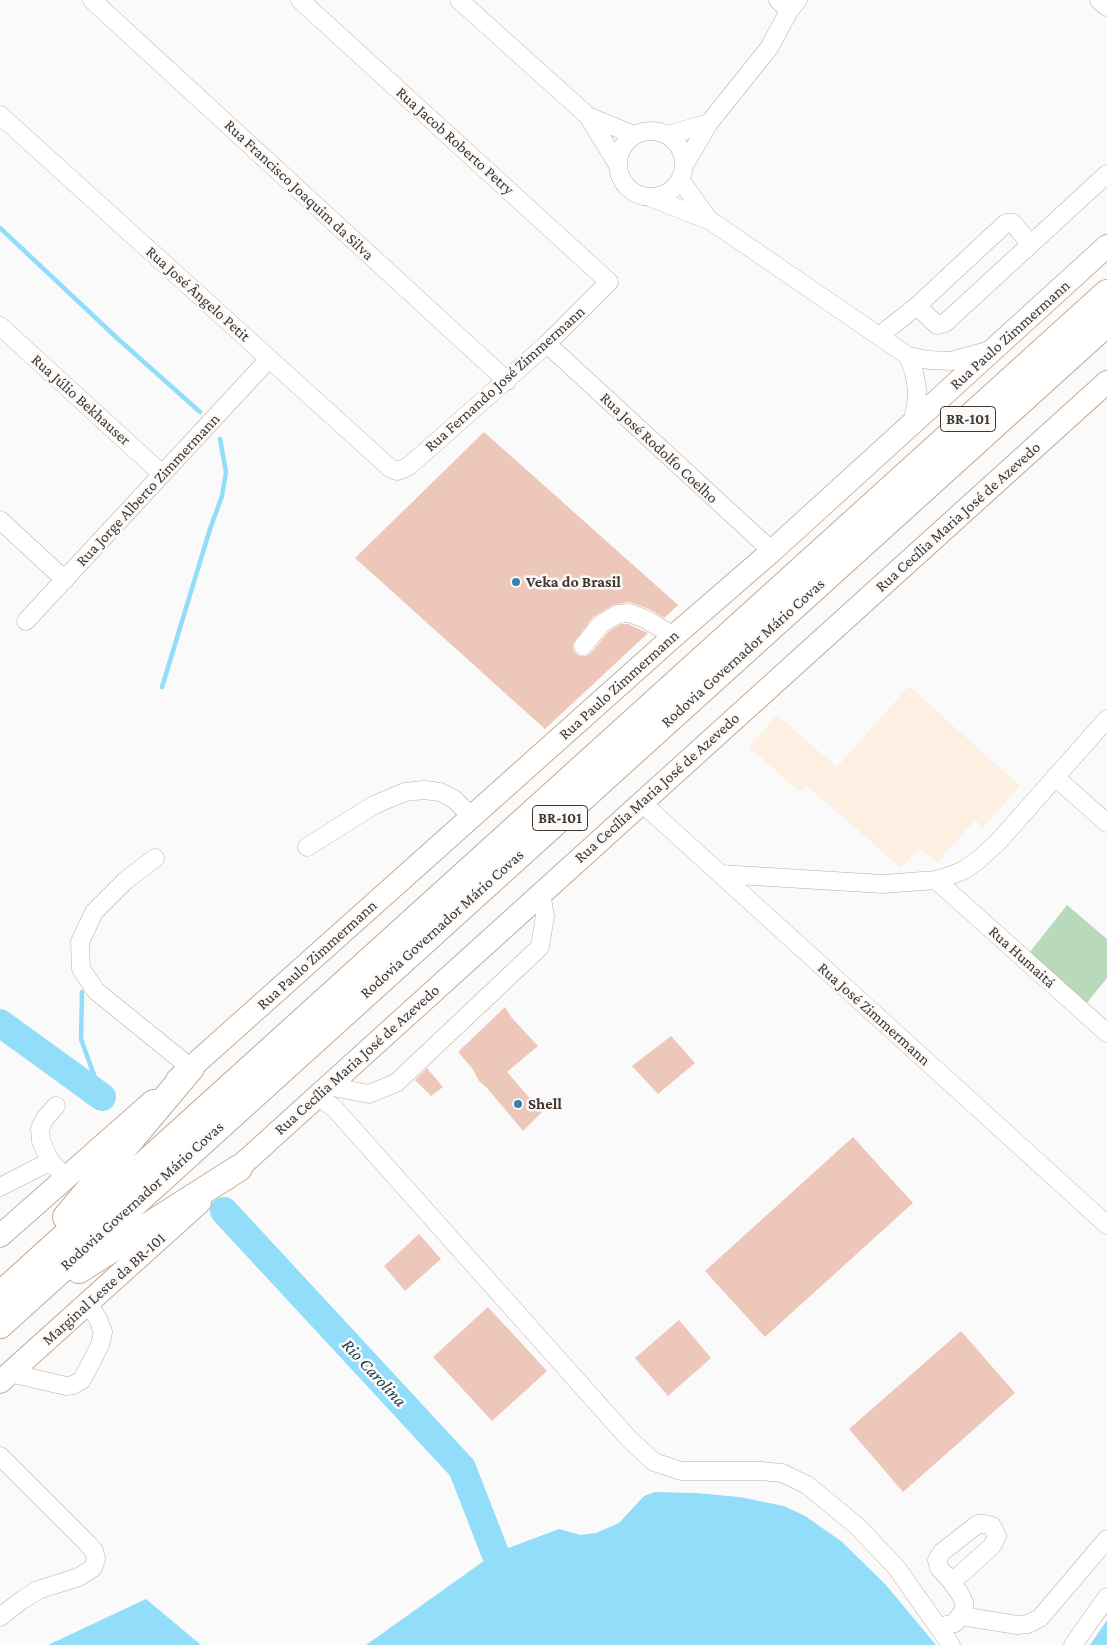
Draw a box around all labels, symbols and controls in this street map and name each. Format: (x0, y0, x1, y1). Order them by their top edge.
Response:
street label: Rua Jacob Roberto Petry (392, 83, 518, 199)
street label: Rua Francisco Joaquim da Silva (220, 116, 378, 264)
street label: Rua José Ângelo Petit (142, 242, 254, 346)
street label: Rua Paulo Zimmermann (946, 276, 1074, 394)
street label: Rua Fernando José Zimmermann (421, 302, 589, 456)
street label: Rua Júlio Bekhauser (27, 350, 135, 450)
street label: Rua José Rodolfo Coelho (596, 388, 722, 508)
road number: BR-101 (940, 406, 996, 432)
street label: Rua Jorge Alberto Zimmermann (72, 410, 224, 570)
street label: Rua Cecília Maria José de Azevedo (872, 438, 1044, 596)
place label: Veka do Brasil (526, 572, 621, 592)
street label: Rodovia Governador Mário Covas (657, 574, 829, 732)
marker: Veka do Brasil (510, 576, 522, 588)
street label: Rua Paulo Zimmermann (555, 626, 683, 744)
street label: Rua Cecília Maria José de Azevedo (571, 709, 743, 867)
road number: BR-101 (532, 806, 588, 830)
street label: Rodovia Governador Mário Covas (356, 845, 528, 1003)
street label: Rua Paulo Zimmermann (253, 896, 381, 1014)
street label: Rua Humaitá (985, 922, 1059, 992)
street label: Rua José Zimmermann (814, 958, 934, 1070)
street label: Rua Cecília Maria José de Azevedo (271, 981, 443, 1139)
place label: Shell (528, 1094, 562, 1114)
marker: Shell (512, 1098, 524, 1110)
street label: Rodovia Governador Mário Covas (56, 1117, 228, 1275)
street label: Marginal Leste da BR-101 (38, 1229, 170, 1349)
water label: Rio Carolina (337, 1334, 411, 1412)

